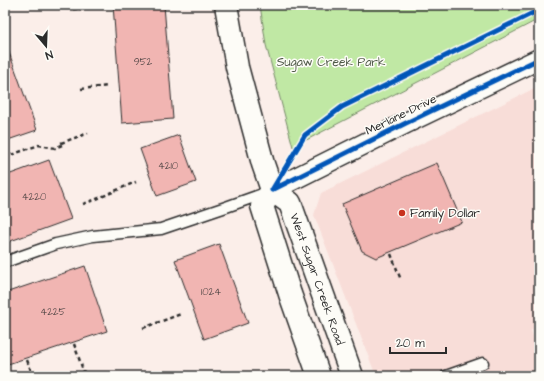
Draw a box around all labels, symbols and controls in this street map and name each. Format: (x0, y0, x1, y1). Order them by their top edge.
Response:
north arrow (26, 26, 66, 66)
text: N (43, 47, 55, 63)
park label: Sugaw Creek Park (277, 54, 386, 72)
house number: 952 (134, 55, 153, 69)
street label: Merlane Drive (363, 90, 440, 140)
house number: 4210 (158, 159, 178, 173)
house number: 4220 (22, 190, 46, 204)
place label: Family Dollar (410, 205, 480, 223)
marker: Family Dollar (397, 208, 407, 218)
street label: West Sugar Creek Road (286, 211, 349, 347)
house number: 1024 (201, 285, 221, 299)
house number: 4225 (40, 305, 66, 319)
scale bar (390, 329, 446, 355)
text: 20 m (396, 335, 425, 352)

